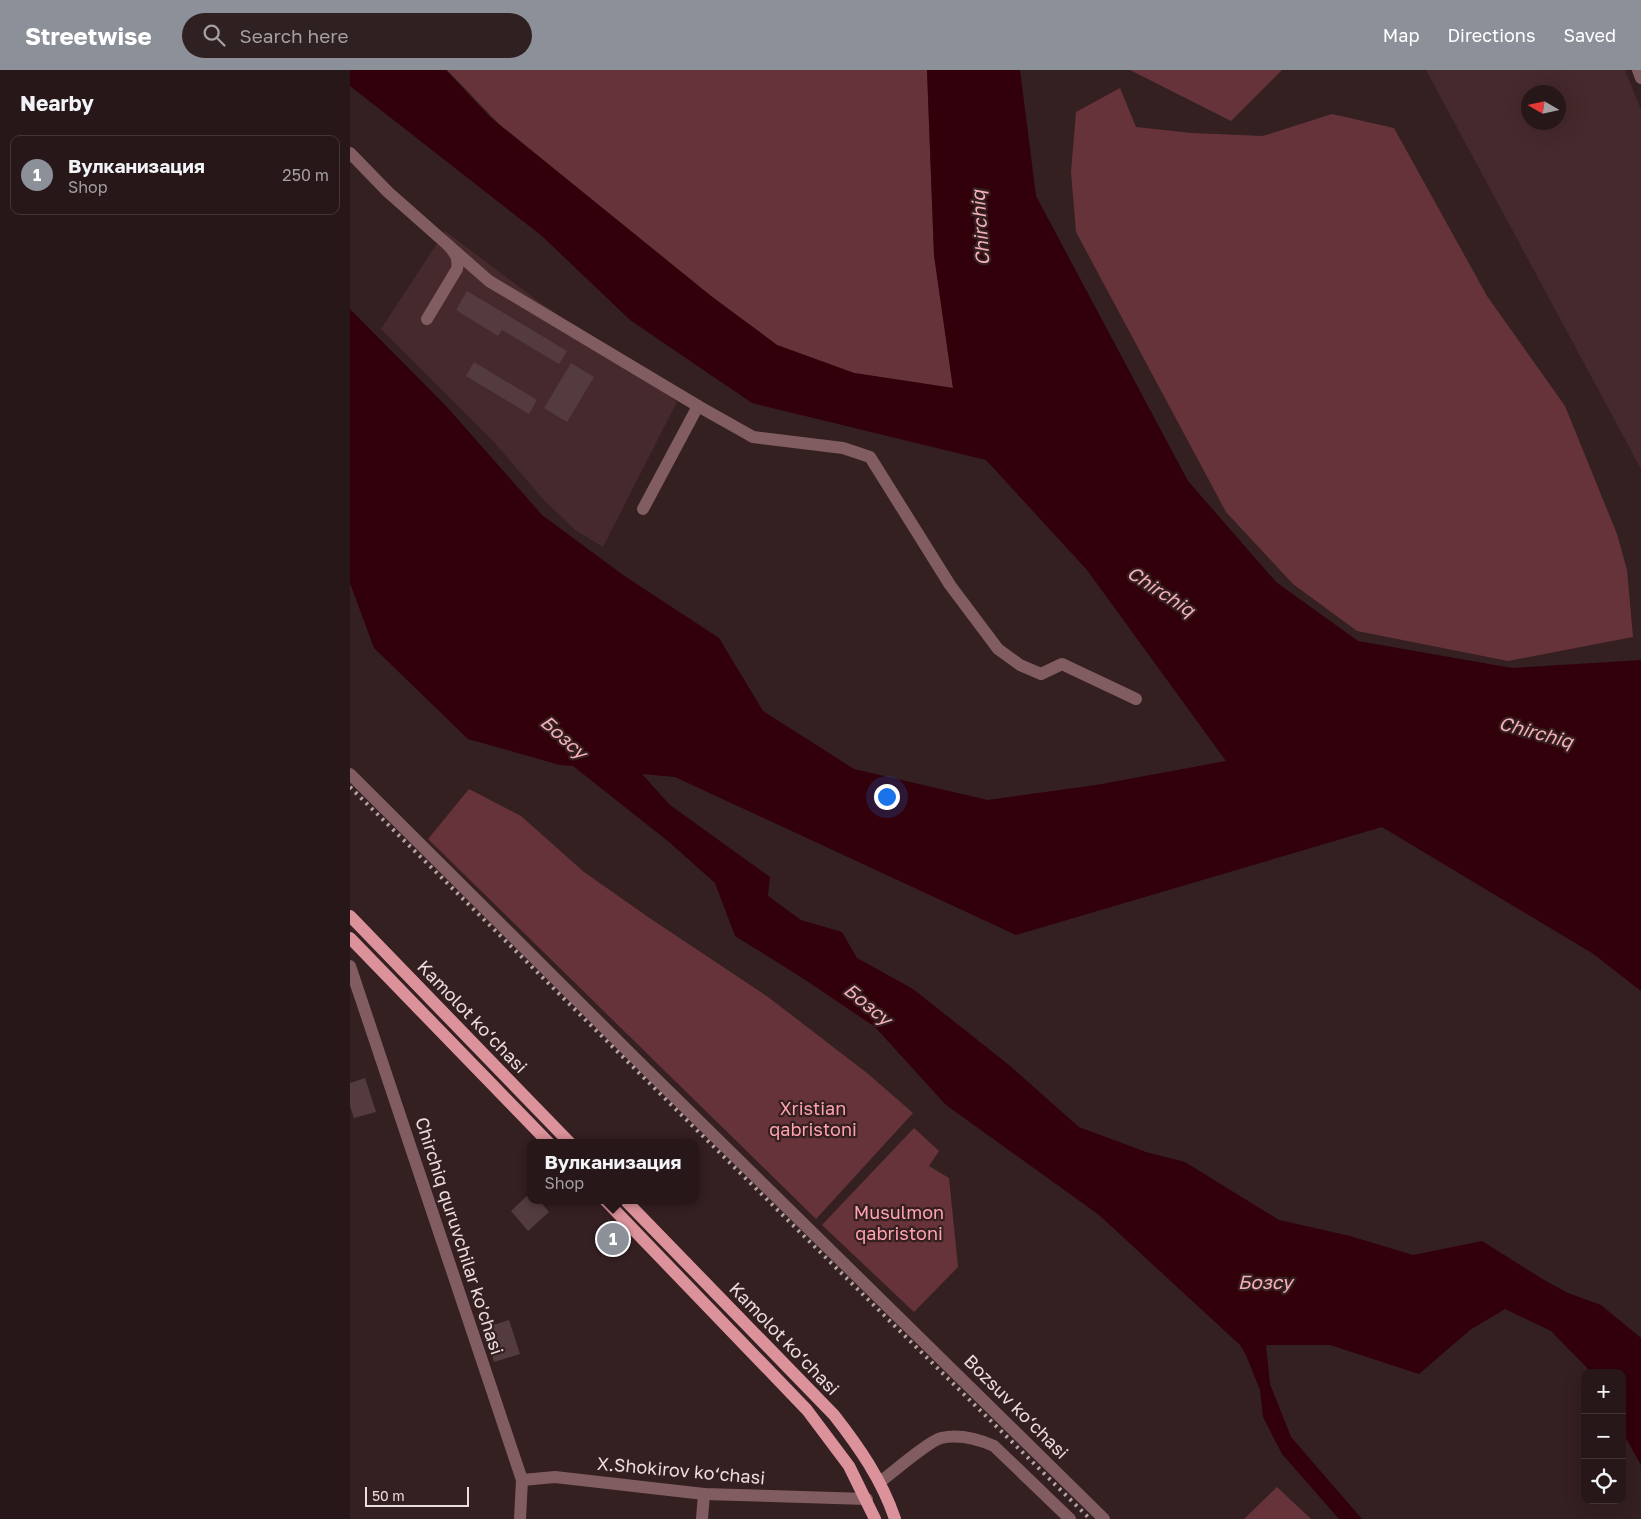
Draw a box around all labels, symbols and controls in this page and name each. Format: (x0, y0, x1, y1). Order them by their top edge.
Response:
search box (182, 13, 532, 58)
text: Streetwise (25, 21, 152, 50)
icon: search (200, 21, 228, 49)
text: Search here (240, 24, 348, 47)
text: Map (1383, 24, 1419, 46)
text: Directions (1447, 24, 1535, 46)
text: Saved (1563, 24, 1616, 46)
north arrow (1521, 85, 1566, 130)
text: Nearby (20, 90, 94, 116)
text: Вулканизация (68, 154, 205, 177)
text: 1 (33, 165, 41, 185)
text: 250 m (282, 165, 329, 185)
text: Shop (68, 177, 108, 197)
water label: Chirchiq (965, 188, 994, 267)
water label: Chirchiq (1123, 560, 1200, 622)
water label: Бозсу (536, 710, 594, 765)
water label: Chirchiq (1497, 711, 1577, 753)
your location (874, 784, 900, 810)
street label: Kamolot ko‘chasi (413, 955, 532, 1077)
water label: Бозсу (840, 977, 899, 1031)
park label: Xristian qabristoni (769, 1097, 857, 1140)
street label: Chirchiq quruvchilar ko'chasi (411, 1114, 509, 1357)
popup (527, 1139, 699, 1204)
text: Вулканизация (545, 1150, 681, 1173)
text: Shop (545, 1173, 584, 1193)
park label: Musulmon qabristoni (854, 1201, 944, 1244)
pin: 1 (597, 1220, 629, 1258)
water label: Бозсу (1238, 1270, 1295, 1293)
street label: Kamolot ko‘chasi (725, 1277, 844, 1399)
street label: Bozsuv ko‘chasi (960, 1350, 1073, 1463)
map controls (1581, 1369, 1626, 1504)
button: + (1581, 1369, 1626, 1414)
button: − (1581, 1414, 1626, 1459)
street label: X.Shokirov ko‘chasi (596, 1452, 766, 1488)
button: locate (1581, 1459, 1626, 1504)
scale bar (365, 1484, 469, 1507)
text: 50 m (372, 1487, 405, 1504)

